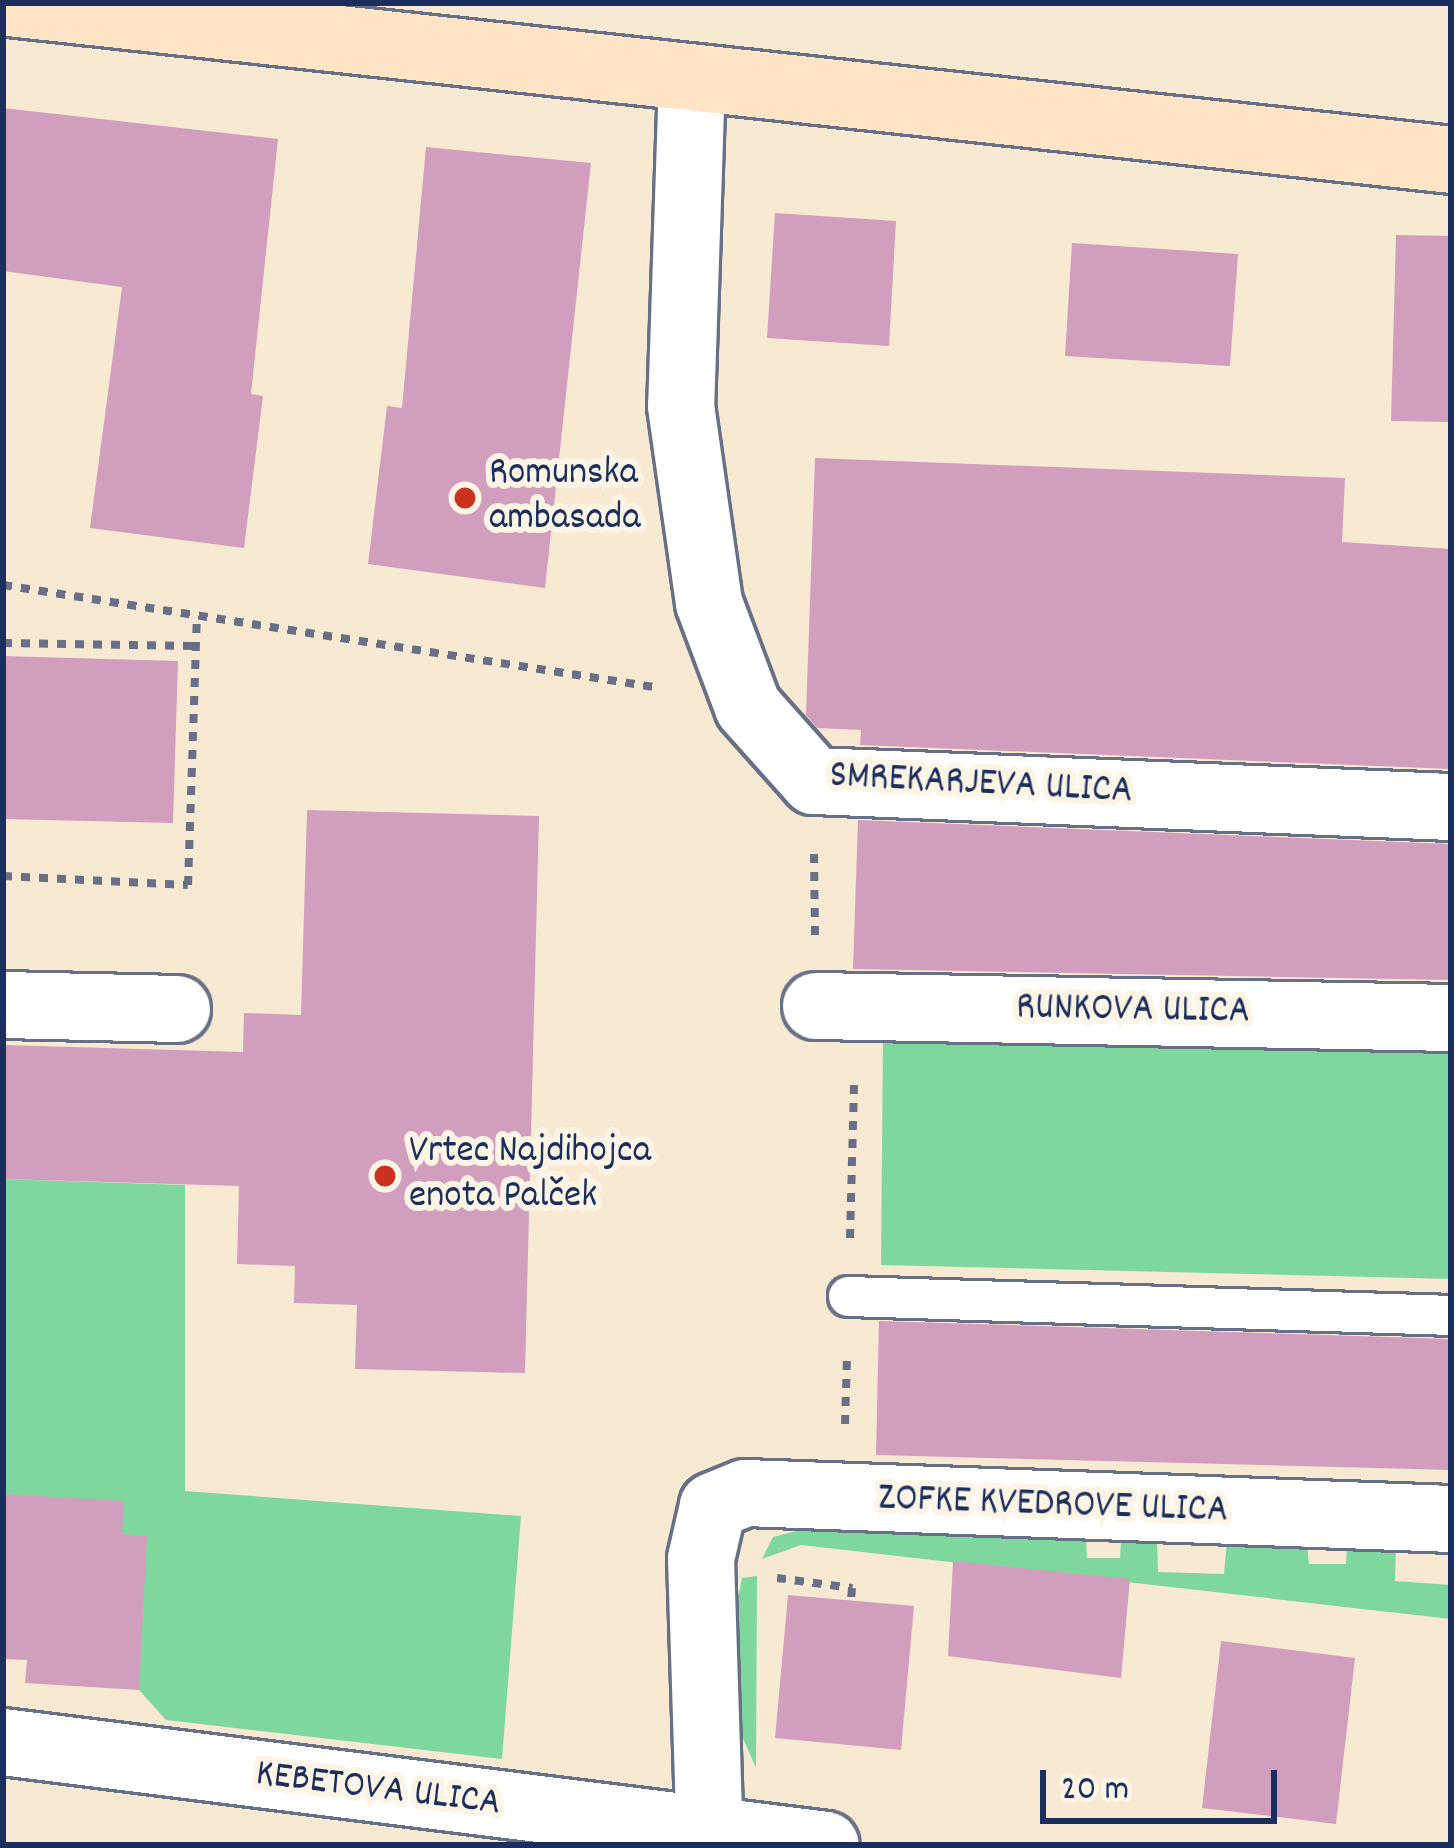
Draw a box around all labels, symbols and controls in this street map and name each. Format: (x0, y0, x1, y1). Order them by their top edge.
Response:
place label: Romunska ambasada (489, 453, 641, 544)
marker: Romunska ambasada (452, 485, 478, 511)
street label: SMREKARJEVA ULICA (828, 755, 1134, 817)
street label: RUNKOVA ULICA (1016, 987, 1250, 1037)
place label: Vrtec Najdihojca enota Palček (409, 1131, 651, 1222)
marker: Vrtec Najdihojca enota Palček (372, 1163, 398, 1189)
street label: ZOFKE KVEDROVE ULICA (877, 1477, 1229, 1537)
scale bar (1046, 1746, 1283, 1820)
street label: KEBETOVA ULICA (253, 1753, 503, 1829)
text: 20 m (1061, 1765, 1129, 1817)

